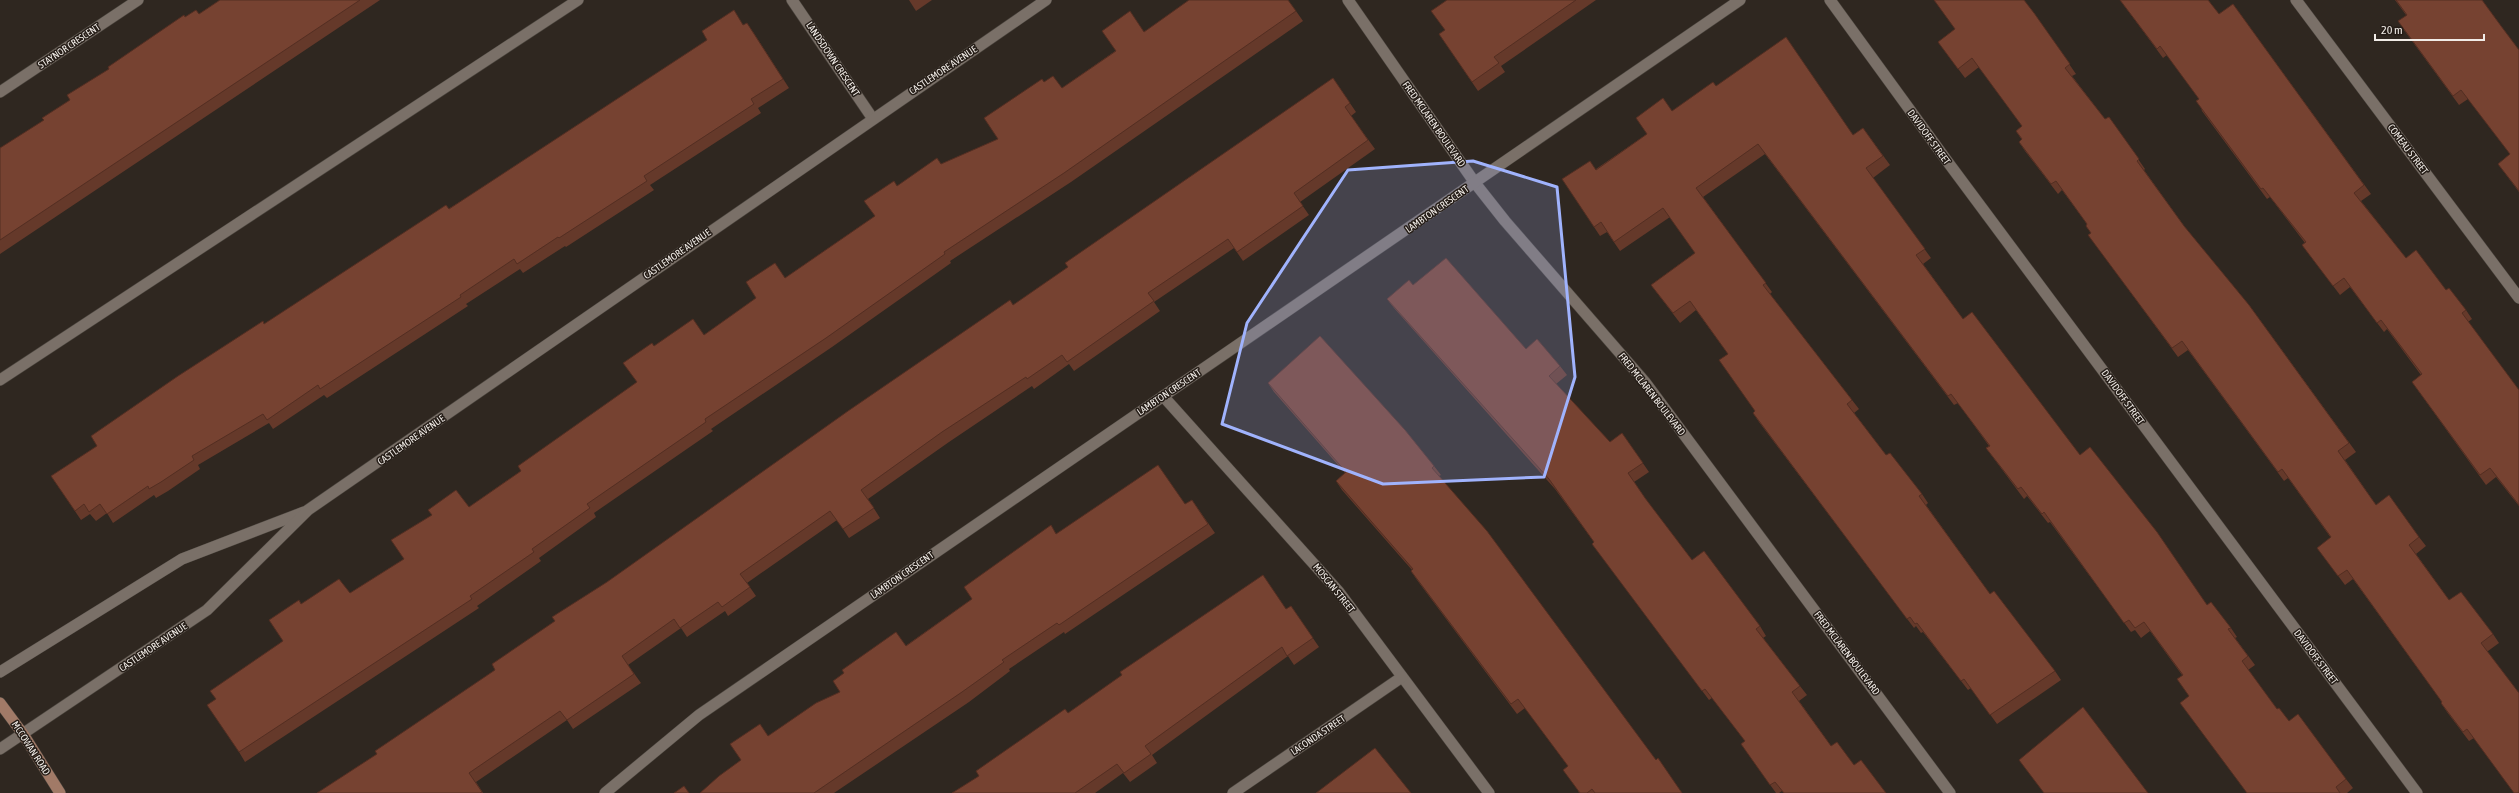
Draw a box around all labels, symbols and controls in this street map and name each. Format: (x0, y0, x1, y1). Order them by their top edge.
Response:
scale bar (2375, 16, 2484, 42)
street label: LANDSDOWN CRESCENT (804, 20, 862, 99)
street label: STAYNOR CRESCENT (36, 21, 102, 71)
text: 20 m (2381, 23, 2403, 37)
street label: CASTLEMORE AVENUE (907, 43, 980, 97)
street label: FRED MCLAREN BOULEVARD (1400, 79, 1468, 169)
street label: DAVIDOFF STREET (1905, 107, 1953, 167)
street label: COMEAU STREET (2386, 122, 2431, 177)
street label: LAMBTON CRESCENT (1403, 183, 1471, 235)
street label: CASTLEMORE AVENUE (641, 226, 713, 281)
street label: FRED MCLAREN BOULEVARD (1616, 351, 1688, 438)
street label: LAMBTON CRESCENT (1135, 366, 1203, 417)
street label: DAVIDOFF STREET (2099, 367, 2147, 427)
street label: CASTLEMORE AVENUE (375, 412, 447, 467)
street label: LAMBTON CRESCENT (868, 549, 936, 601)
street label: MOSCAN STREET (1311, 561, 1358, 615)
street label: FRED MCLAREN BOULEVARD (1812, 609, 1882, 697)
street label: CASTLEMORE AVENUE (117, 620, 190, 674)
street label: DAVIDOFF STREET (2292, 628, 2340, 687)
street label: LACONDA STREET (1289, 712, 1348, 757)
street label: MCCOWAN ROAD (10, 719, 53, 777)

